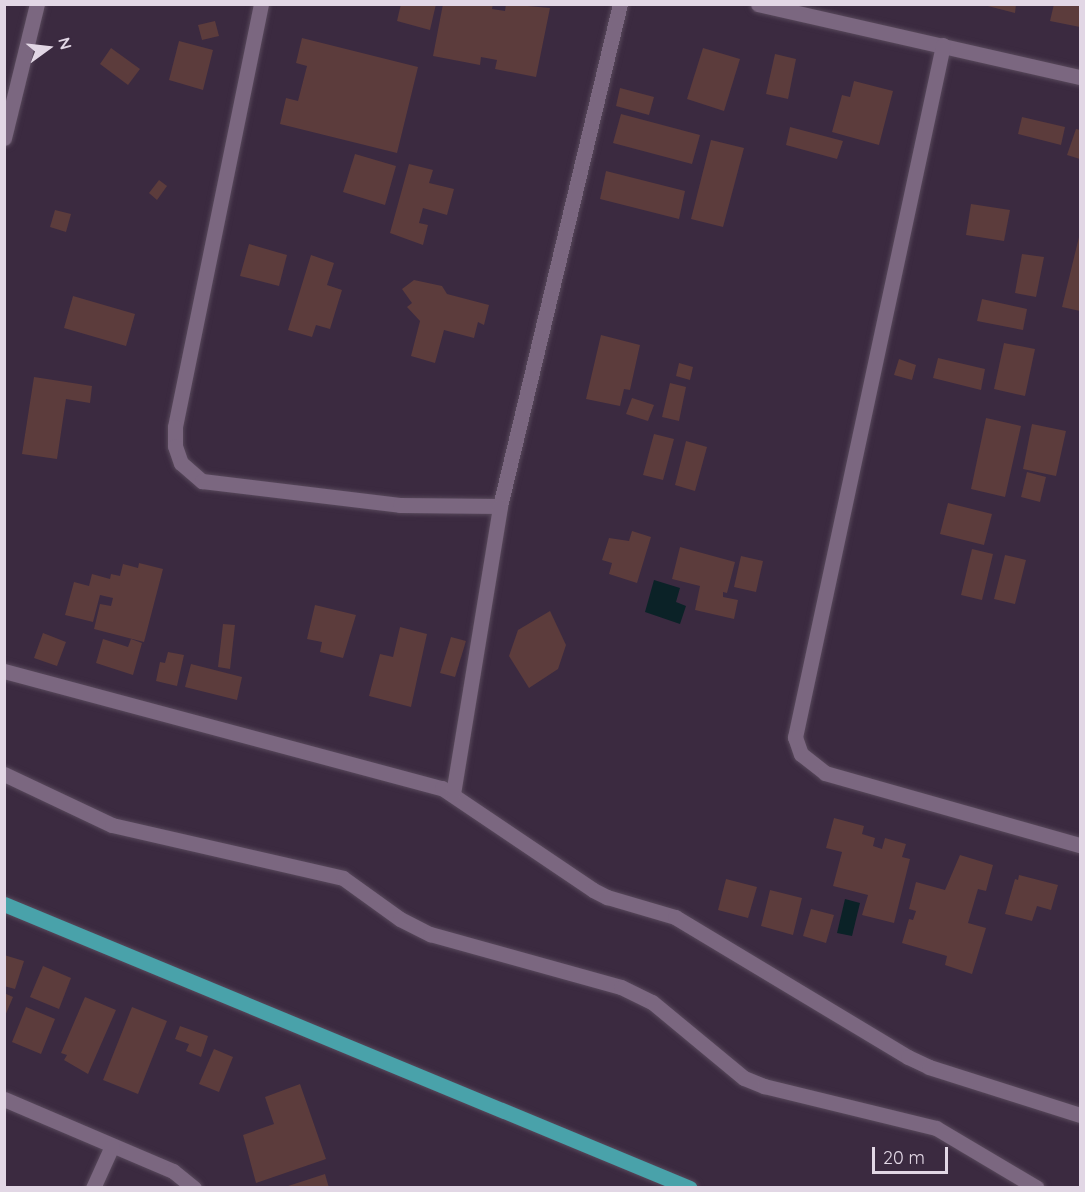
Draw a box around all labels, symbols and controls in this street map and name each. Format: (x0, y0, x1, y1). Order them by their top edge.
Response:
north arrow (18, 18, 78, 78)
text: N (54, 35, 77, 52)
scale bar (875, 1135, 952, 1173)
text: 20 m (883, 1146, 925, 1169)

